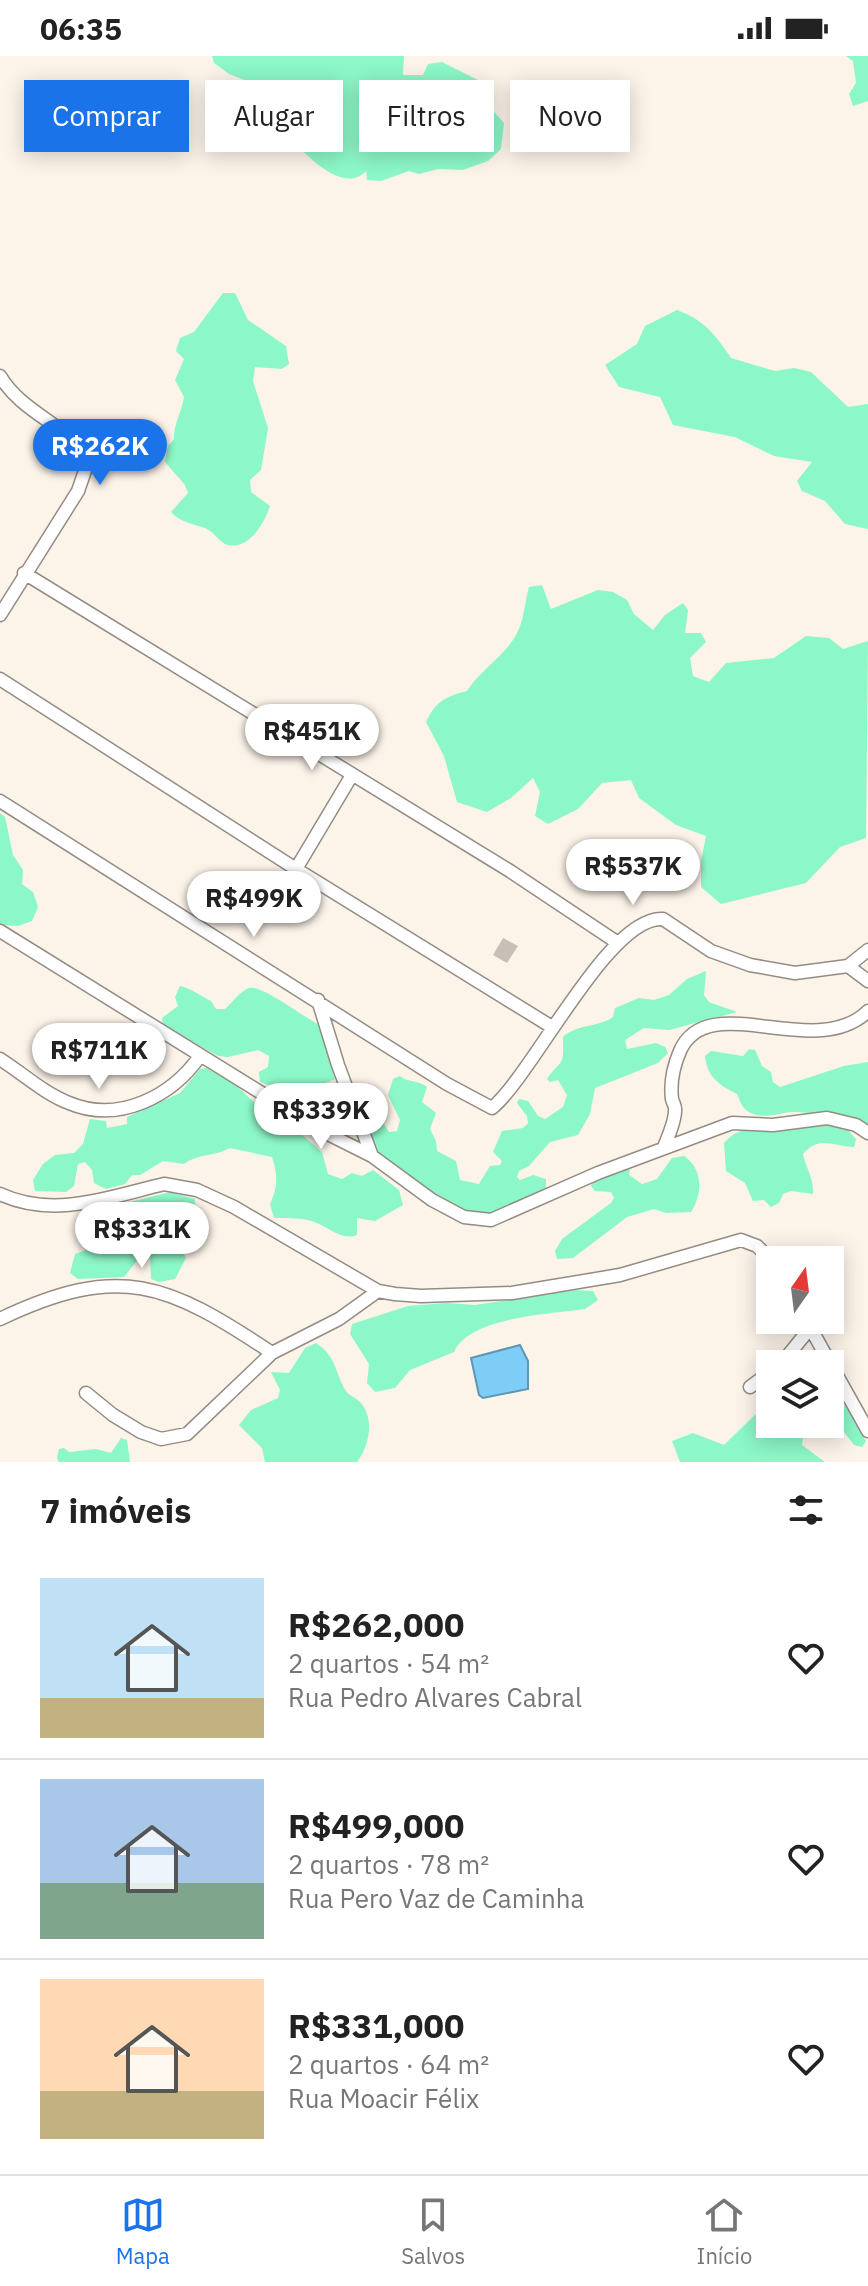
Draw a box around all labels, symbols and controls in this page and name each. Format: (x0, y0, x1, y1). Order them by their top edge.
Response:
text: 06:35 (40, 9, 122, 48)
chip: Comprar (24, 80, 189, 152)
chip: Alugar (205, 80, 343, 152)
chip: Filtros (359, 80, 494, 152)
chip: Novo (510, 80, 630, 152)
pin: R$262K (35, 419, 165, 487)
text: R$262K (51, 428, 149, 462)
pin: R$451K (247, 704, 377, 772)
text: R$451K (263, 713, 361, 747)
pin: R$537K (568, 839, 698, 907)
text: R$537K (584, 848, 682, 882)
pin: R$499K (189, 871, 319, 939)
text: R$499K (205, 880, 303, 914)
pin: R$711K (34, 1023, 164, 1091)
text: R$711K (50, 1032, 148, 1066)
pin: R$339K (256, 1083, 386, 1151)
text: R$339K (272, 1092, 370, 1126)
pin: R$331K (77, 1202, 207, 1270)
text: R$331K (93, 1211, 191, 1245)
north arrow (756, 1246, 844, 1334)
map controls (756, 1246, 844, 1438)
button: layers (756, 1350, 844, 1438)
text: 7 imóveis (40, 1488, 191, 1532)
icon: filters (784, 1488, 828, 1532)
text: R$262,000 (288, 1602, 464, 1646)
icon: home (104, 1610, 200, 1706)
icon: heart (784, 1636, 828, 1680)
text: 2 quartos · 54 m² (288, 1646, 489, 1680)
text: Rua Pedro Alvares Cabral (288, 1680, 582, 1714)
text: R$499,000 (288, 1803, 464, 1847)
icon: home (104, 1811, 200, 1907)
icon: heart (784, 1837, 828, 1881)
text: 2 quartos · 78 m² (288, 1847, 489, 1881)
text: Rua Pero Vaz de Caminha (288, 1881, 584, 1915)
text: R$331,000 (288, 2003, 464, 2047)
icon: home (104, 2011, 200, 2107)
icon: heart (784, 2037, 828, 2081)
text: 2 quartos · 64 m² (288, 2047, 489, 2081)
text: Rua Moacir Félix (288, 2081, 479, 2115)
tab: Mapa (116, 2193, 170, 2270)
tab: Salvos (401, 2193, 465, 2270)
tab: Início (697, 2193, 752, 2270)

